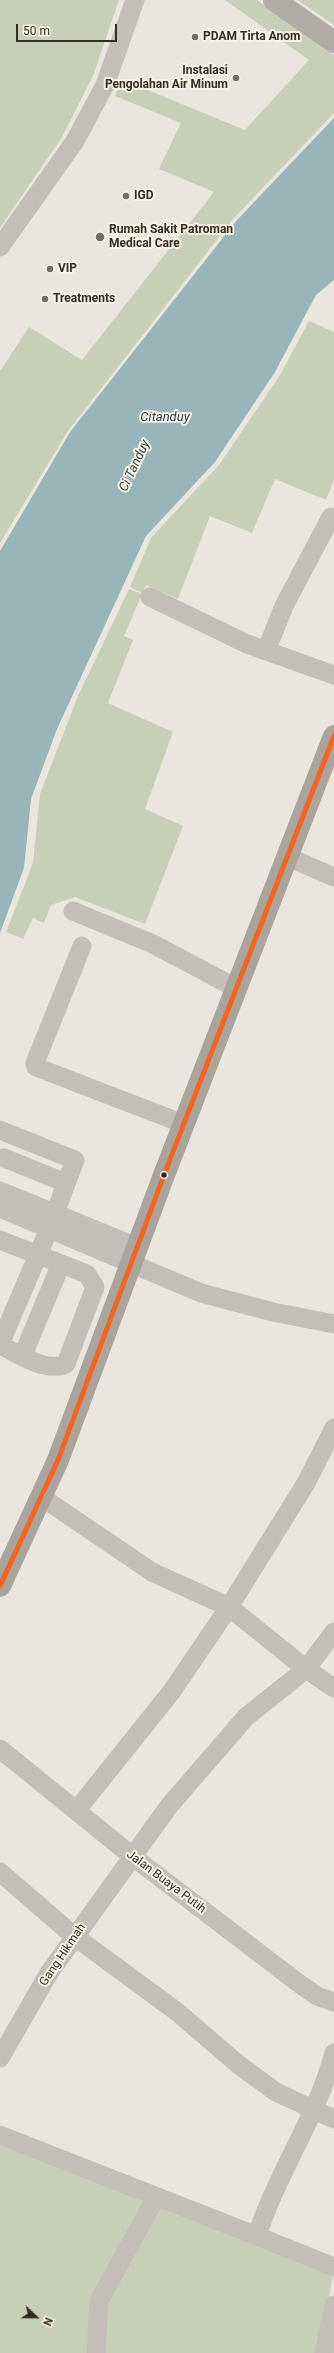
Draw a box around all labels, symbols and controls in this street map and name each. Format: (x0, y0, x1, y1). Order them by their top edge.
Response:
scale bar (18, 16, 119, 42)
text: 50 m (23, 24, 50, 38)
place label: PDAM Tirta Anom (203, 30, 300, 44)
marker: PDAM Tirta Anom (190, 32, 200, 42)
place label: Instalasi Pengolahan Air Minum (105, 64, 228, 92)
marker: Instalasi Pengolahan Air Minum (231, 73, 241, 83)
place label: IGD (134, 189, 153, 203)
marker: IGD (121, 191, 131, 201)
place label: Rumah Sakit Patroman Medical Care (109, 223, 233, 251)
marker: Rumah Sakit Patroman Medical Care (94, 231, 106, 243)
place label: VIP (58, 262, 77, 276)
marker: VIP (45, 264, 55, 274)
place label: Treatments (53, 292, 115, 306)
marker: Treatments (40, 294, 50, 304)
water label: Citanduy (140, 410, 190, 426)
water label: Ci Tanduy (116, 438, 154, 494)
unlabelled marker (159, 1170, 169, 1180)
street label: Jalan Buaya Putih (124, 1848, 208, 1916)
street label: Gang Hikmah (37, 1921, 89, 1989)
north arrow (16, 2297, 56, 2337)
text: N (40, 2316, 55, 2328)

